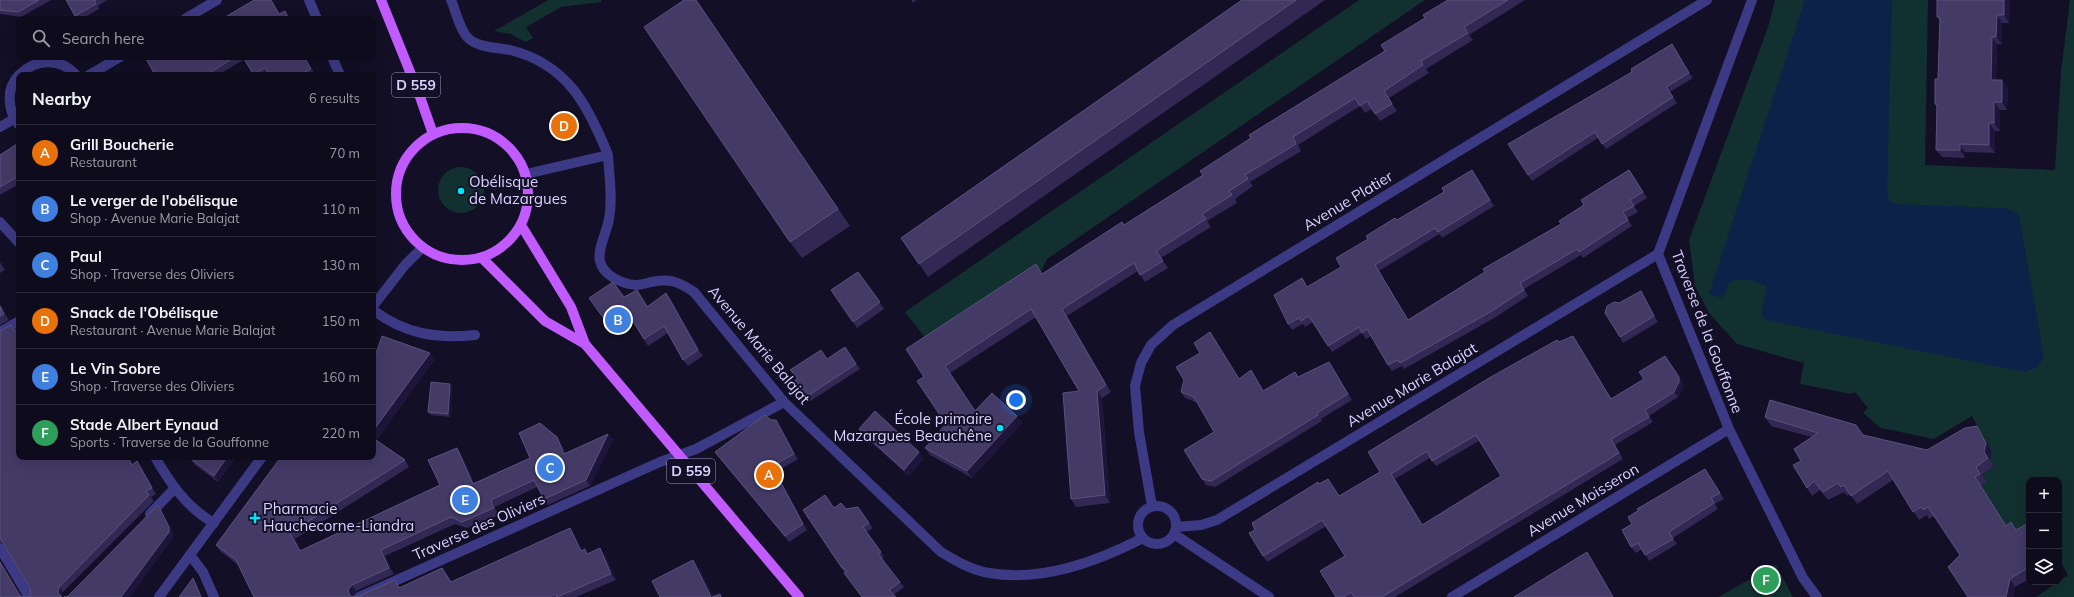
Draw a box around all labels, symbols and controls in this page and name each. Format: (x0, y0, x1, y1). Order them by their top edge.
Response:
search box (16, 16, 376, 60)
icon: search (30, 27, 52, 49)
text: Search here (62, 29, 144, 48)
road number: D 559 (392, 73, 440, 97)
text: Nearby (32, 88, 91, 109)
text: 6 results (309, 90, 360, 106)
pin: D (551, 111, 577, 141)
text: Grill Boucherie (70, 135, 174, 154)
text: A (40, 145, 50, 161)
text: 70 m (330, 145, 360, 161)
text: Restaurant (70, 154, 137, 170)
street label: Avenue Platier (1300, 166, 1396, 235)
place label: Obélisque de Mazargues (469, 172, 567, 208)
marker: Obélisque de Mazargues (456, 186, 466, 196)
text: Le verger de l'obélisque (70, 191, 238, 210)
text: B (41, 201, 49, 217)
text: 110 m (322, 201, 360, 217)
text: Shop · Avenue Marie Balajat (70, 210, 240, 226)
text: Paul (70, 247, 102, 266)
street label: Traverse de la Gouffonne (1668, 248, 1747, 416)
text: C (41, 257, 49, 273)
text: 130 m (322, 257, 360, 273)
text: Shop · Traverse des Oliviers (70, 266, 235, 282)
street label: Avenue Marie Balajat (704, 282, 814, 408)
text: Snack de l'Obélisque (70, 303, 218, 322)
pin: B (605, 305, 631, 335)
text: D (40, 313, 50, 329)
text: 150 m (322, 313, 360, 329)
text: Restaurant · Avenue Marie Balajat (70, 322, 275, 338)
street label: Avenue Marie Balajat (1343, 338, 1480, 431)
text: Le Vin Sobre (70, 359, 160, 378)
text: E (41, 369, 49, 385)
text: 160 m (322, 369, 360, 385)
text: Shop · Traverse des Oliviers (70, 378, 235, 394)
your location (1006, 390, 1026, 410)
place label: École primaire Mazargues Beauchêne (834, 409, 992, 445)
text: Stade Albert Eynaud (70, 415, 219, 434)
marker: École primaire Mazargues Beauchêne (995, 423, 1005, 433)
text: F (41, 425, 49, 441)
text: 220 m (322, 425, 360, 441)
text: Sports · Traverse de la Gouffonne (70, 434, 269, 450)
pin: C (537, 453, 563, 483)
road number: D 559 (667, 459, 715, 483)
street label: Avenue Moisseron (1523, 459, 1642, 540)
pin: A (756, 460, 782, 490)
map controls (2026, 477, 2062, 585)
button: + (2026, 477, 2062, 513)
pin: E (452, 485, 478, 515)
street label: Traverse des Oliviers (410, 489, 548, 564)
place label: Pharmacie Hauchecorne-Liandra (263, 499, 414, 535)
marker: Pharmacie Hauchecorne-Liandra (250, 513, 260, 523)
button: − (2026, 513, 2062, 549)
button: layers (2026, 549, 2062, 585)
pin: F (1753, 565, 1779, 595)

